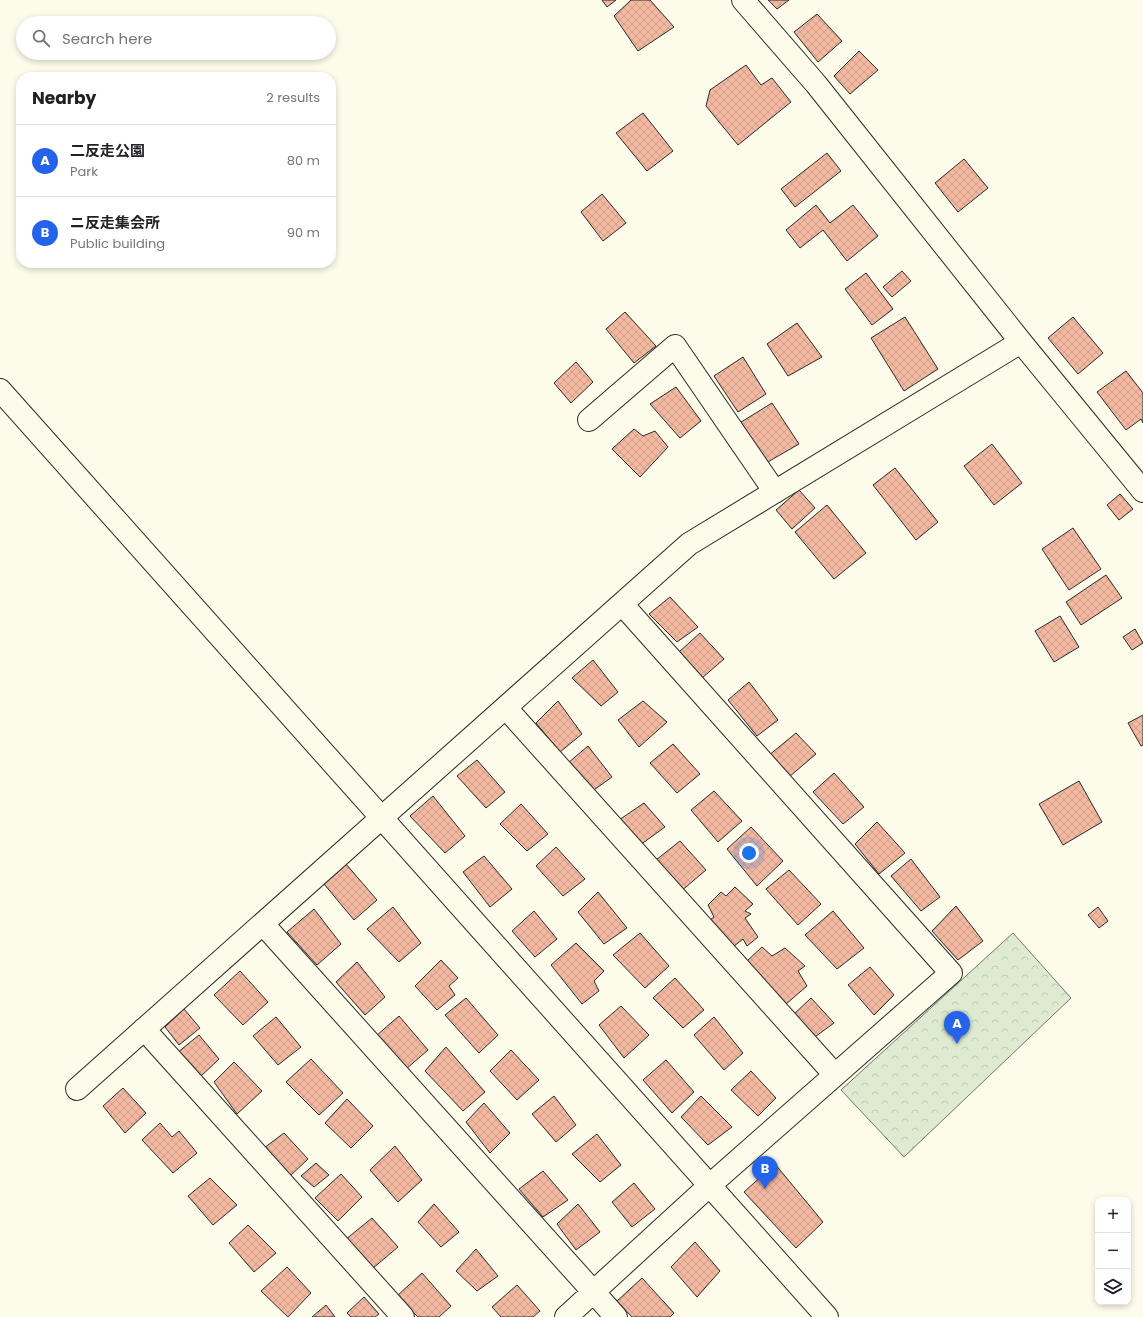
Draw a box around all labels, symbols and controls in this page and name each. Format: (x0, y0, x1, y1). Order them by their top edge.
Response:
search box (16, 16, 336, 60)
icon: search (30, 27, 52, 49)
text: Search here (62, 28, 152, 49)
text: Nearby (32, 86, 96, 110)
text: 2 results (266, 88, 320, 107)
text: 二反走公園 (70, 140, 145, 161)
text: A (40, 151, 50, 170)
text: 80 m (287, 151, 320, 170)
text: Park (70, 162, 98, 181)
text: ニ反走集会所 (70, 212, 160, 233)
text: B (41, 223, 49, 242)
text: 90 m (287, 223, 320, 242)
text: Public building (70, 234, 165, 253)
your location (739, 843, 759, 863)
pin: A (944, 1011, 970, 1044)
pin: B (752, 1156, 778, 1189)
map controls (1095, 1197, 1131, 1305)
button: + (1095, 1197, 1131, 1233)
button: − (1095, 1233, 1131, 1269)
button: layers (1095, 1269, 1131, 1305)

